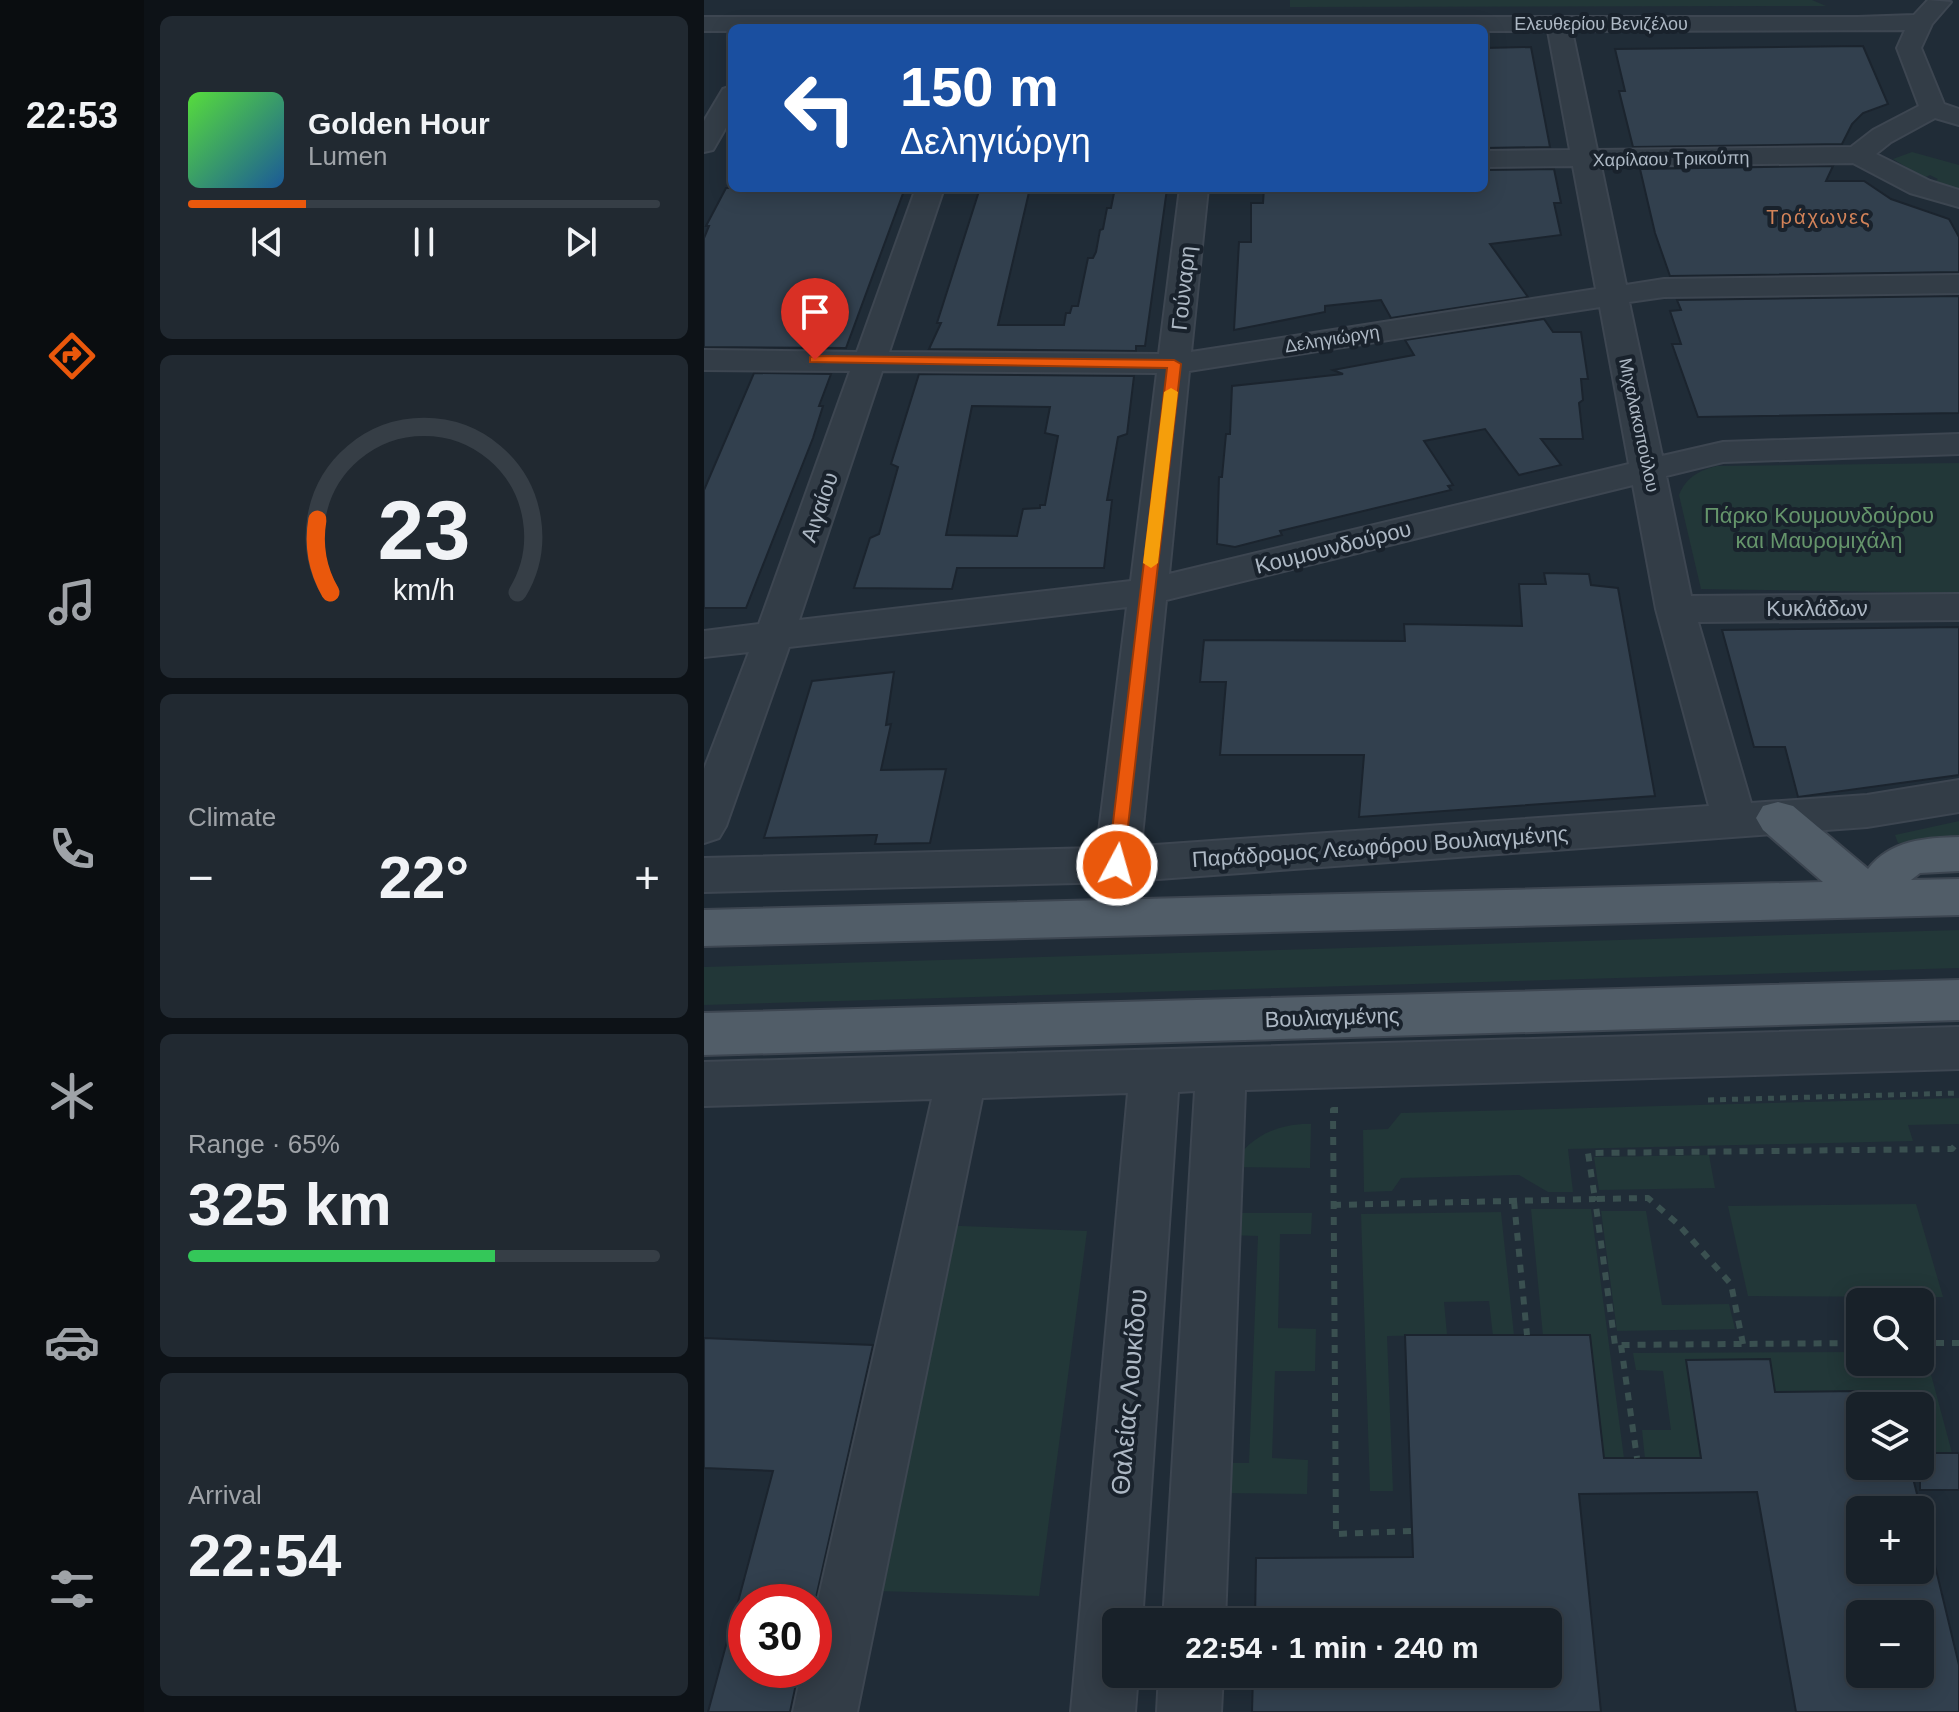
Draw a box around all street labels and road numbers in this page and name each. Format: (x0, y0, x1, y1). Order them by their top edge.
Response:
street label: Ελευθερίου Βενιζέλου (1514, 14, 1688, 34)
street label: Χαρίλαου Τρικούπη (1593, 148, 1749, 170)
street label: Γούναρη (1167, 245, 1200, 332)
street label: Δεληγιώργη (1283, 322, 1381, 356)
street label: Μιχαλακοπούλου (1615, 356, 1663, 494)
street label: Αιγαίου (796, 469, 843, 545)
street label: Κουμουνδούρου (1253, 516, 1414, 579)
street label: Κυκλάδων (1766, 596, 1868, 621)
street label: Παράδρομος Λεωφόρου Βουλιαγμένης (1191, 821, 1569, 872)
street label: Βουλιαγμένης (1264, 1003, 1400, 1032)
street label: Θαλείας Λουκίδου (1105, 1288, 1153, 1496)

